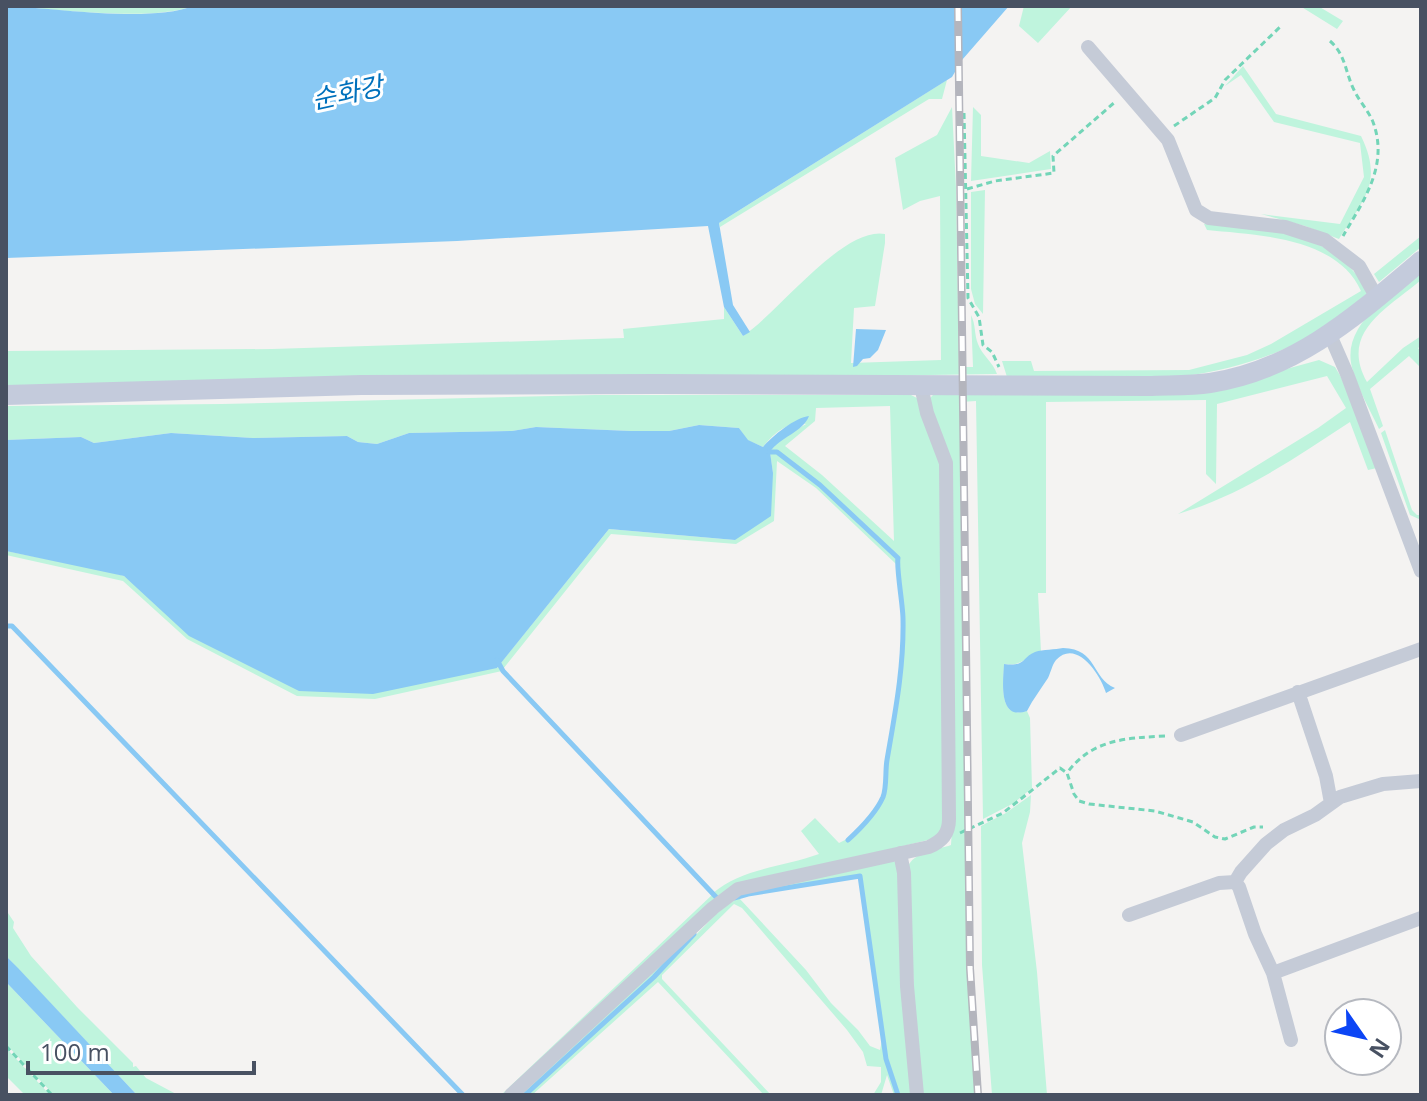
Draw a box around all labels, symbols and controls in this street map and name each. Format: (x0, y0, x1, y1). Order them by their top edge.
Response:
water label: 순화강 (308, 66, 389, 117)
north arrow (1323, 997, 1403, 1077)
scale bar (28, 1025, 254, 1075)
text: N (1363, 1033, 1398, 1065)
text: 100 m (40, 1035, 110, 1068)

